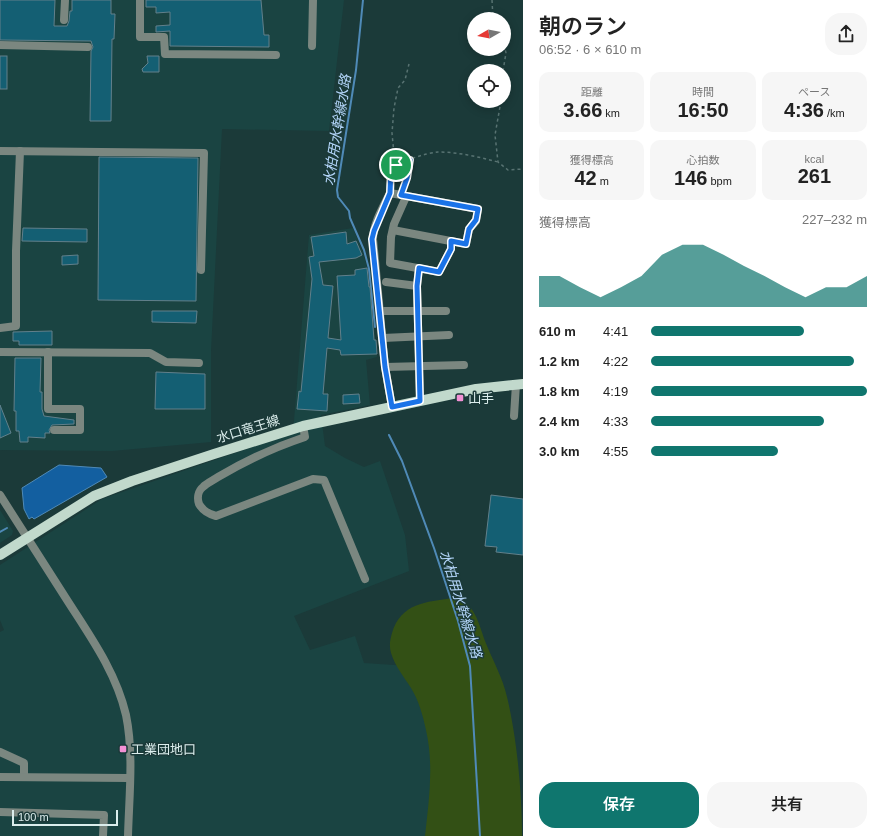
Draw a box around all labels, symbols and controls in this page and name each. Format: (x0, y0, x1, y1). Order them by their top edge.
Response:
north arrow (467, 12, 511, 56)
map controls (467, 12, 511, 108)
button: share (825, 13, 867, 55)
text: 朝のラン (539, 14, 627, 39)
text: 06:52 · 6 × 610 m (539, 42, 641, 57)
button: locate (467, 64, 511, 108)
water label: 水柏用水幹線水路 (320, 72, 354, 187)
text: 距離 (581, 86, 603, 98)
text: 時間 (692, 86, 714, 98)
text: ペース (798, 86, 831, 98)
text: 3.66 (563, 99, 602, 121)
text: 16:50 (677, 99, 729, 121)
text: 4:36 (784, 99, 824, 121)
text: km (602, 107, 620, 119)
text: /km (824, 107, 845, 119)
pin (379, 148, 413, 182)
text: kcal (805, 153, 824, 165)
icon: arrive (385, 154, 407, 176)
text: 獲得標高 (570, 154, 614, 166)
text: 心拍数 (686, 154, 719, 166)
text: 261 (798, 165, 831, 187)
text: 42 (574, 167, 597, 189)
text: 146 (674, 167, 707, 189)
text: m (597, 175, 609, 187)
text: bpm (707, 175, 732, 187)
text: 227–232 m (802, 212, 867, 227)
text: 獲得標高 (539, 215, 591, 230)
text: 610 m (539, 324, 576, 339)
text: 4:41 (603, 324, 628, 339)
text: 1.2 km (539, 354, 579, 369)
text: 4:22 (603, 354, 628, 369)
text: 1.8 km (539, 384, 579, 399)
text: 4:19 (603, 384, 628, 399)
place label: 山手 (468, 391, 494, 406)
marker: 山手 (455, 393, 465, 403)
street label: 水口竜王線 (215, 412, 281, 446)
text: 2.4 km (539, 414, 579, 429)
text: 4:33 (603, 414, 628, 429)
text: 3.0 km (539, 444, 579, 459)
text: 4:55 (603, 444, 628, 459)
water label: 水柏用水幹線水路 (437, 548, 485, 661)
place label: 工業団地口 (131, 742, 196, 757)
marker: 工業団地口 (118, 744, 128, 754)
button: 保存 (539, 782, 699, 828)
button: 共有 (707, 782, 867, 828)
scale bar (12, 808, 118, 827)
text: 100 m (18, 811, 49, 823)

